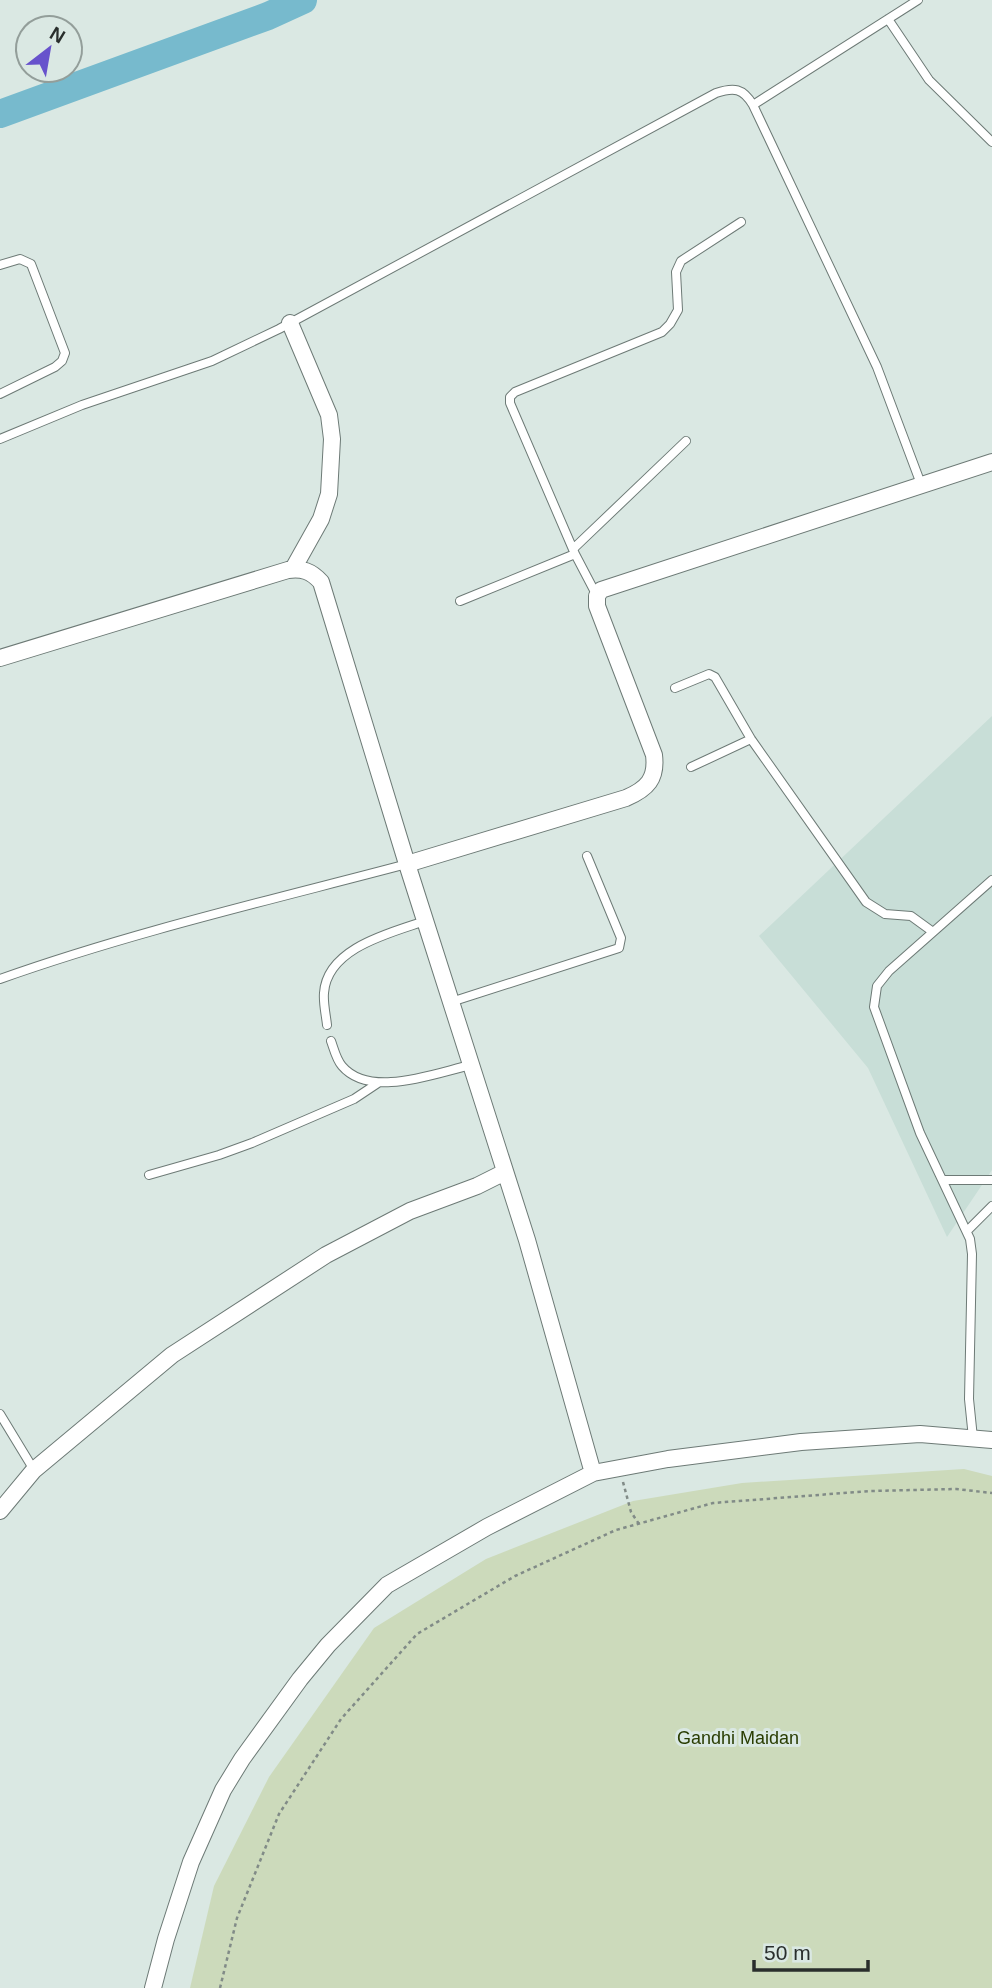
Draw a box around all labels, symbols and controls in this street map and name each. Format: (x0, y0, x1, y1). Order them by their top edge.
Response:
north arrow (14, 14, 84, 84)
text: N (46, 22, 69, 47)
park label: Gandhi Maidan (677, 1728, 799, 1748)
scale bar (754, 1928, 868, 1972)
text: 50 m (764, 1941, 811, 1964)

